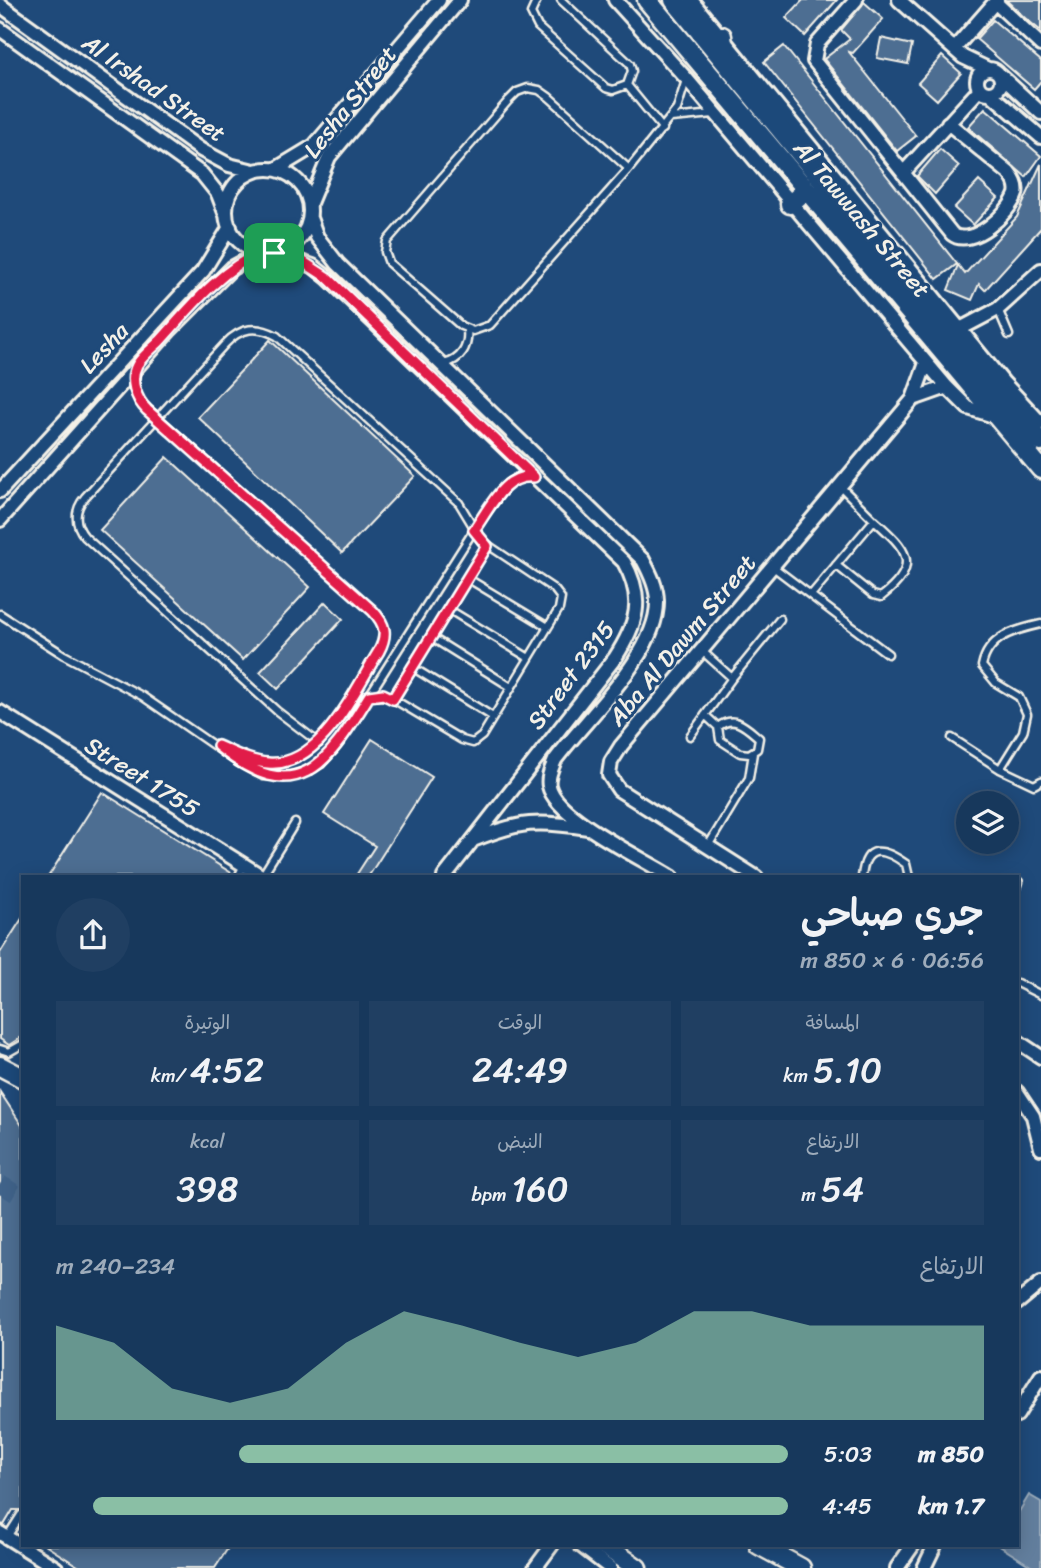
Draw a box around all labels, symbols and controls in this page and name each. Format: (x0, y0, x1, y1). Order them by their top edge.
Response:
street label: Al Irshad Street (72, 22, 235, 153)
street label: Lesha Street (292, 36, 408, 168)
street label: Al Tawwash Street (782, 129, 941, 308)
pin (244, 223, 304, 283)
icon: arrive (255, 234, 293, 272)
street label: Lesha (68, 311, 140, 384)
street label: Aba Al Dawm Street (596, 544, 767, 736)
street label: Street 2315 (516, 611, 626, 739)
street label: Street 1755 (76, 725, 208, 829)
map controls (956, 791, 1019, 854)
button: layers (956, 791, 1019, 854)
text: جري صباحي (800, 880, 984, 947)
button: share (56, 898, 130, 972)
text: 06:56 · 6 × 850 m (800, 940, 984, 981)
text: الوتيرة (184, 1006, 230, 1039)
text: الوقت (498, 1006, 542, 1039)
text: المسافة (806, 1006, 860, 1039)
text: 4:52 (190, 1039, 264, 1101)
text: 24:49 (472, 1039, 568, 1101)
text: 5.10 (813, 1039, 882, 1101)
text: /km (151, 1059, 190, 1092)
text: km (783, 1059, 813, 1092)
text: kcal (190, 1125, 225, 1158)
text: النبض (497, 1125, 543, 1158)
text: الارتفاع (806, 1125, 859, 1158)
text: 398 (176, 1158, 238, 1220)
text: 160 (512, 1158, 569, 1220)
text: 54 (821, 1158, 864, 1220)
text: bpm (471, 1178, 512, 1211)
text: m (801, 1178, 821, 1211)
text: 234–240 m (56, 1246, 175, 1287)
text: الارتفاع (920, 1246, 984, 1287)
text: 5:03 (824, 1434, 872, 1475)
text: 850 m (918, 1434, 984, 1475)
text: 4:45 (822, 1486, 872, 1527)
text: 1.7 km (918, 1486, 984, 1527)

